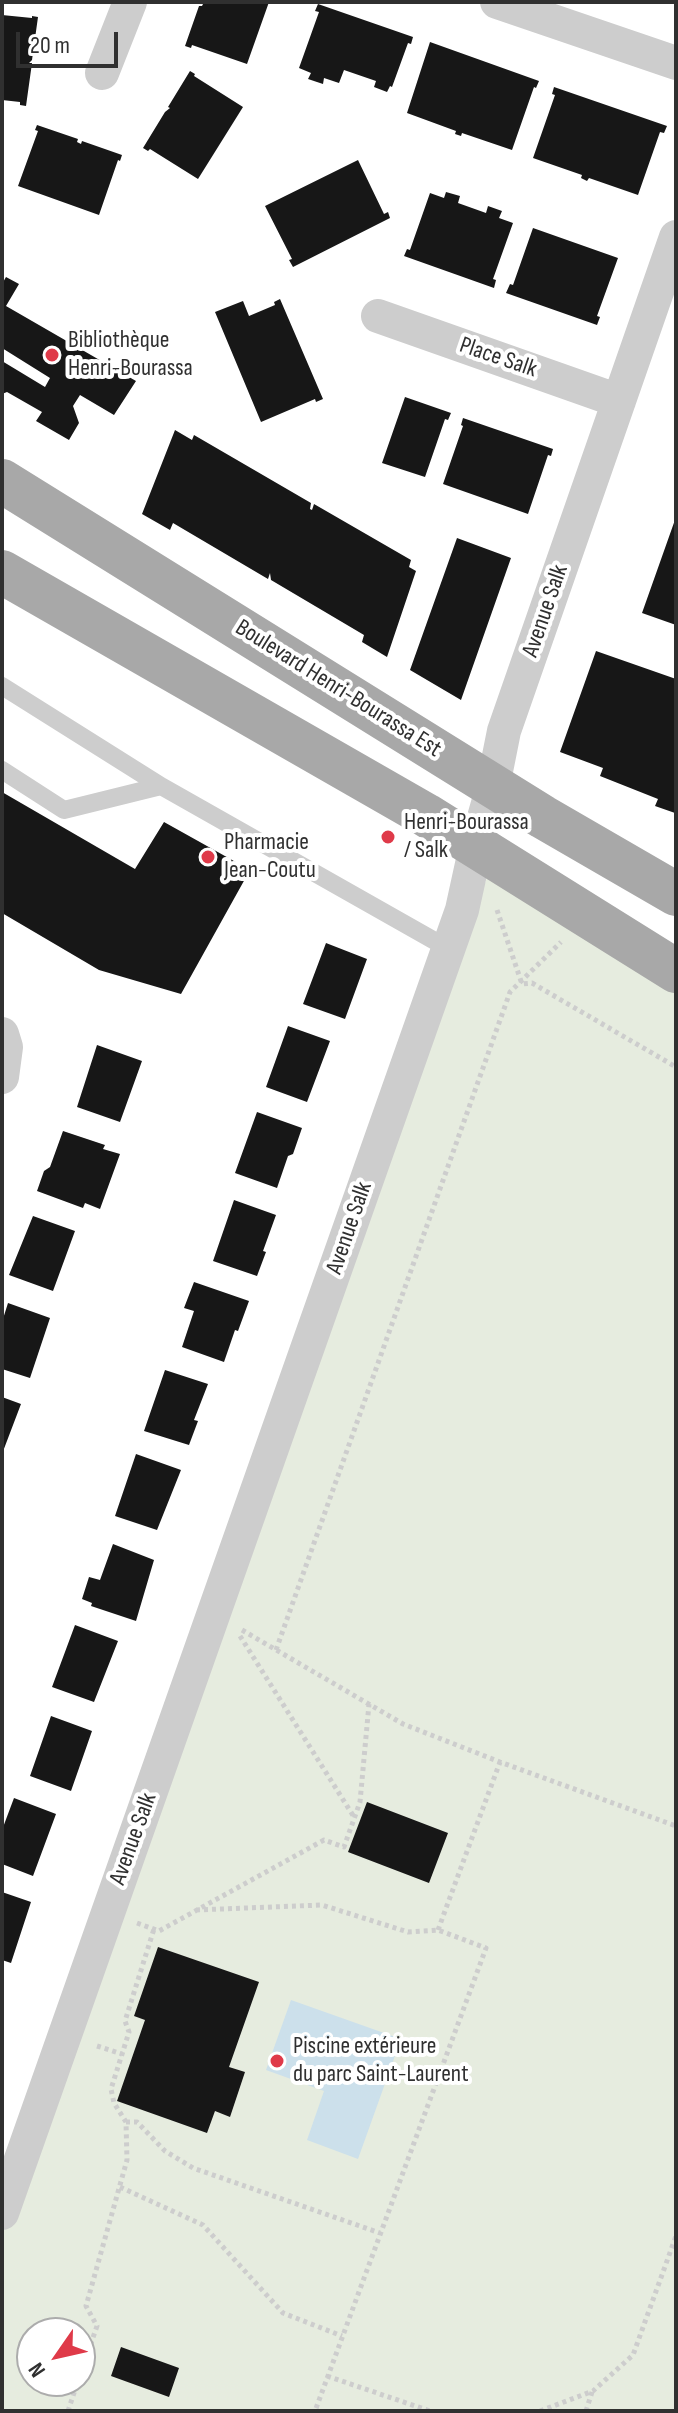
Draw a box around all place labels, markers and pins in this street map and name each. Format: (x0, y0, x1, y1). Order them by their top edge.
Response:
place label: Bibliothèque Henri-Bourassa (68, 327, 193, 383)
marker: Bibliothèque Henri-Bourassa (43, 346, 61, 364)
place label: Henri-Bourassa / Salk (404, 809, 529, 865)
marker: Henri-Bourassa / Salk (379, 828, 397, 846)
place label: Pharmacie Jean-Coutu (224, 829, 316, 885)
marker: Pharmacie Jean-Coutu (199, 848, 217, 866)
place label: Piscine extérieure du parc Saint-Laurent (293, 2033, 469, 2089)
marker: Piscine extérieure du parc Saint-Laurent (268, 2052, 286, 2070)

